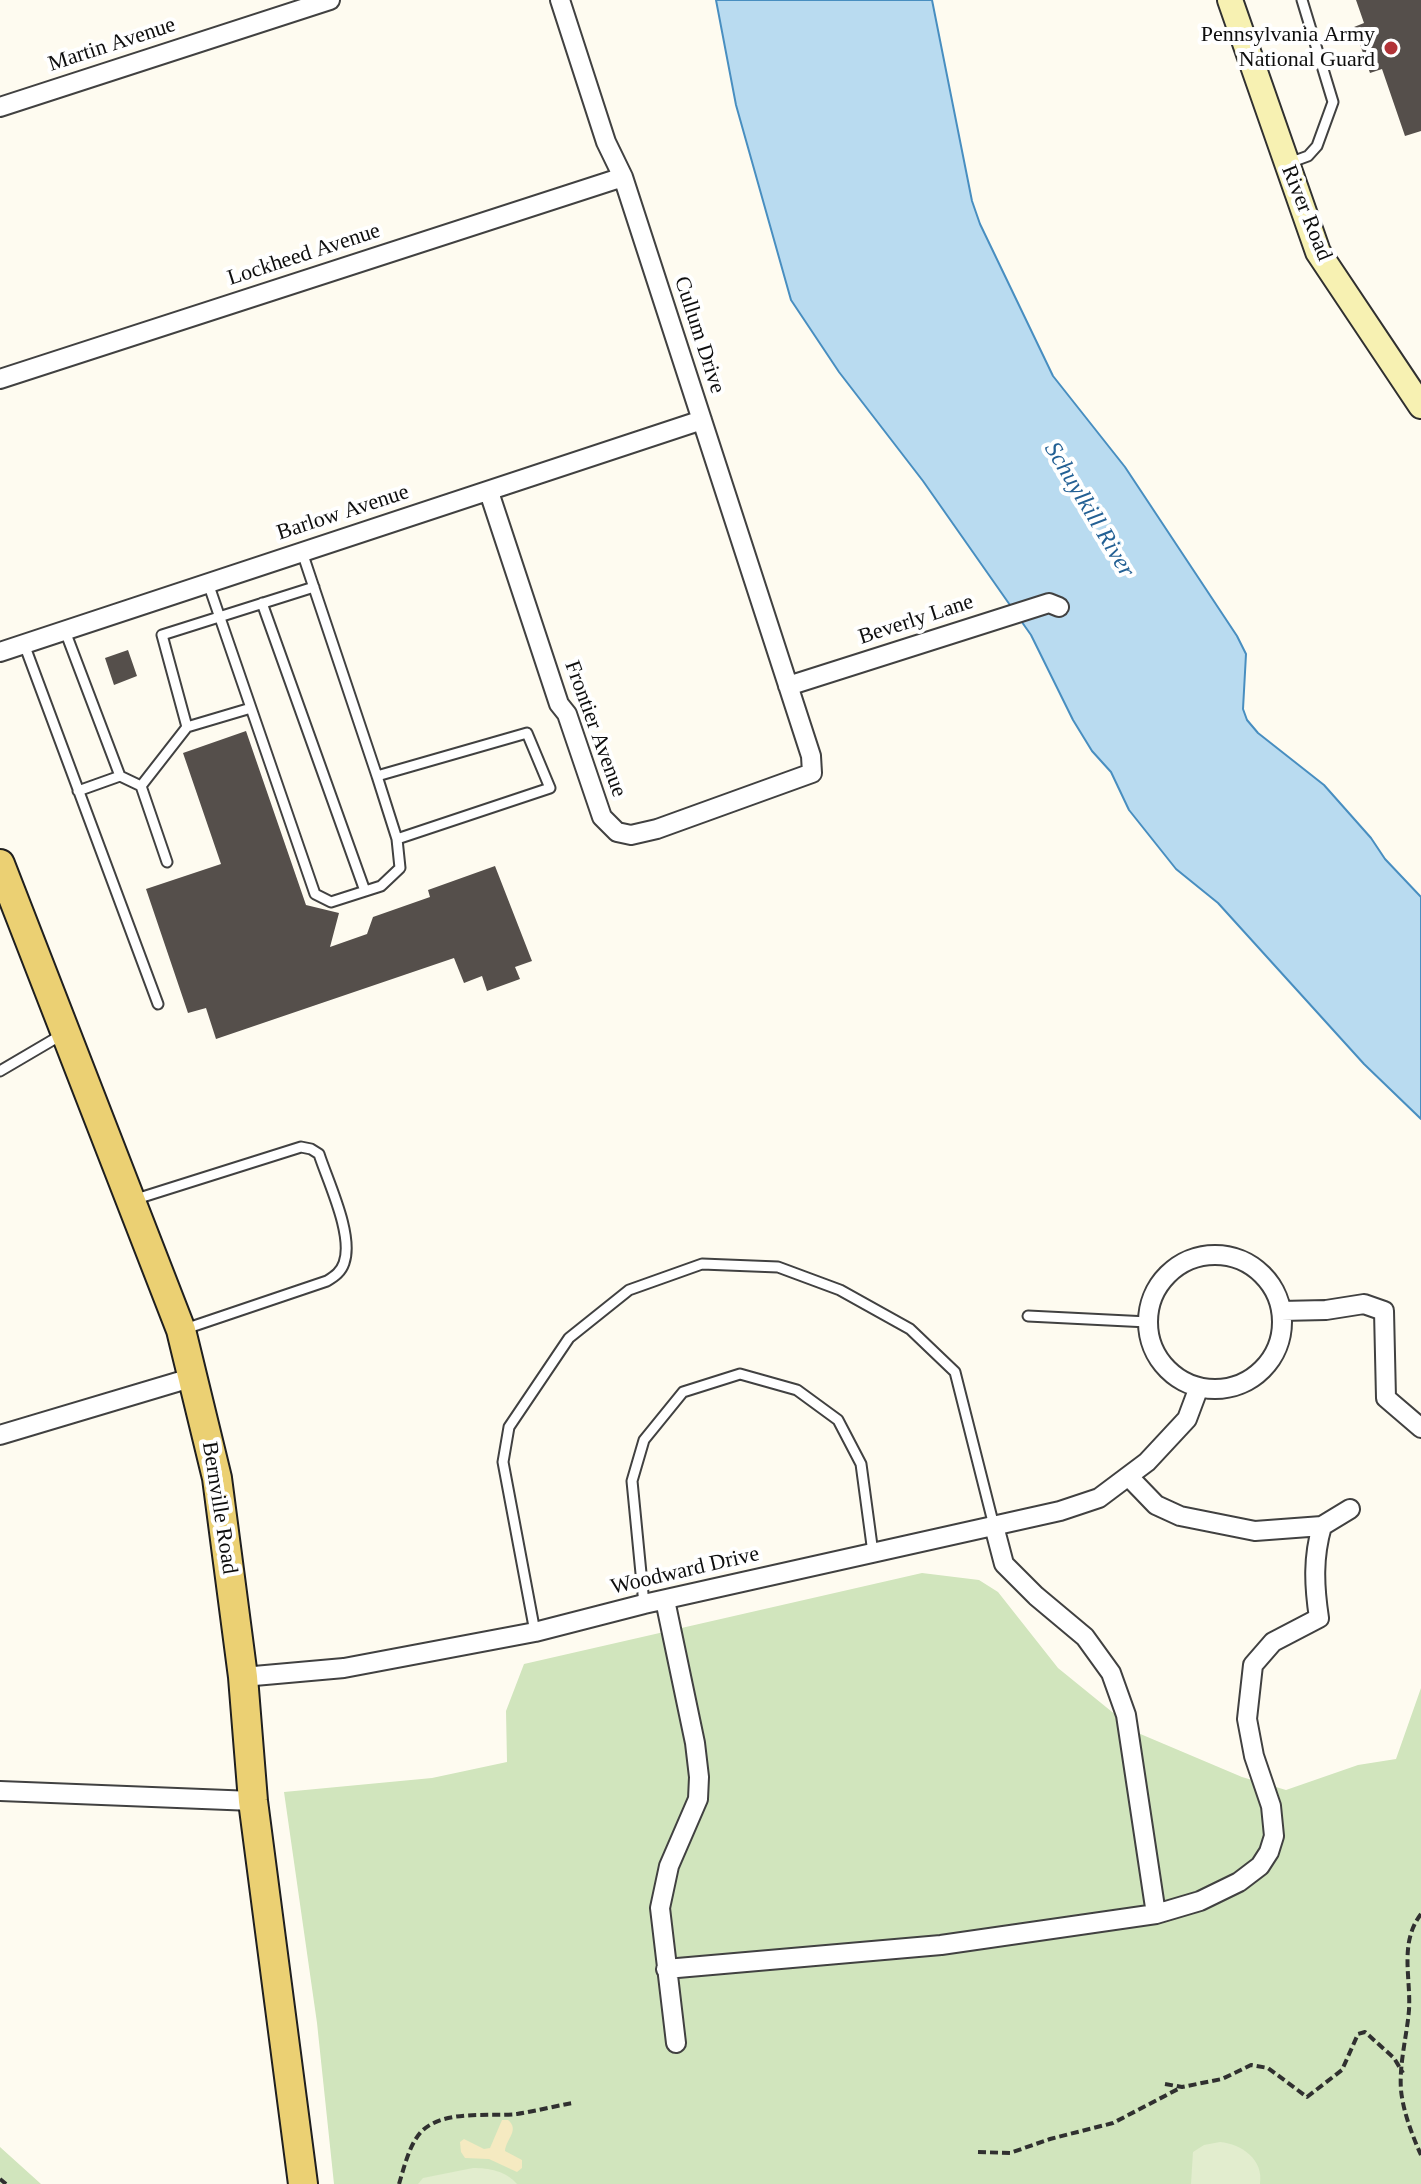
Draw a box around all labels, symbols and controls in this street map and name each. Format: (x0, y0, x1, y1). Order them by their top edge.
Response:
street label: Martin Avenue (45, 12, 179, 78)
place label: Pennsylvania Army National Guard (1201, 22, 1375, 74)
marker: Pennsylvania Army National Guard (1382, 39, 1400, 57)
street label: River Road (1275, 161, 1337, 265)
street label: Lockheed Avenue (224, 218, 384, 292)
street label: Cullum Drive (668, 273, 730, 397)
water label: Schuylkill River (1037, 437, 1141, 583)
street label: Barlow Avenue (274, 479, 412, 547)
street label: Beverly Lane (855, 589, 977, 651)
street label: Frontier Avenue (558, 657, 632, 801)
street label: Bernville Road (195, 1440, 243, 1576)
street label: Woodward Drive (608, 1541, 762, 1601)

